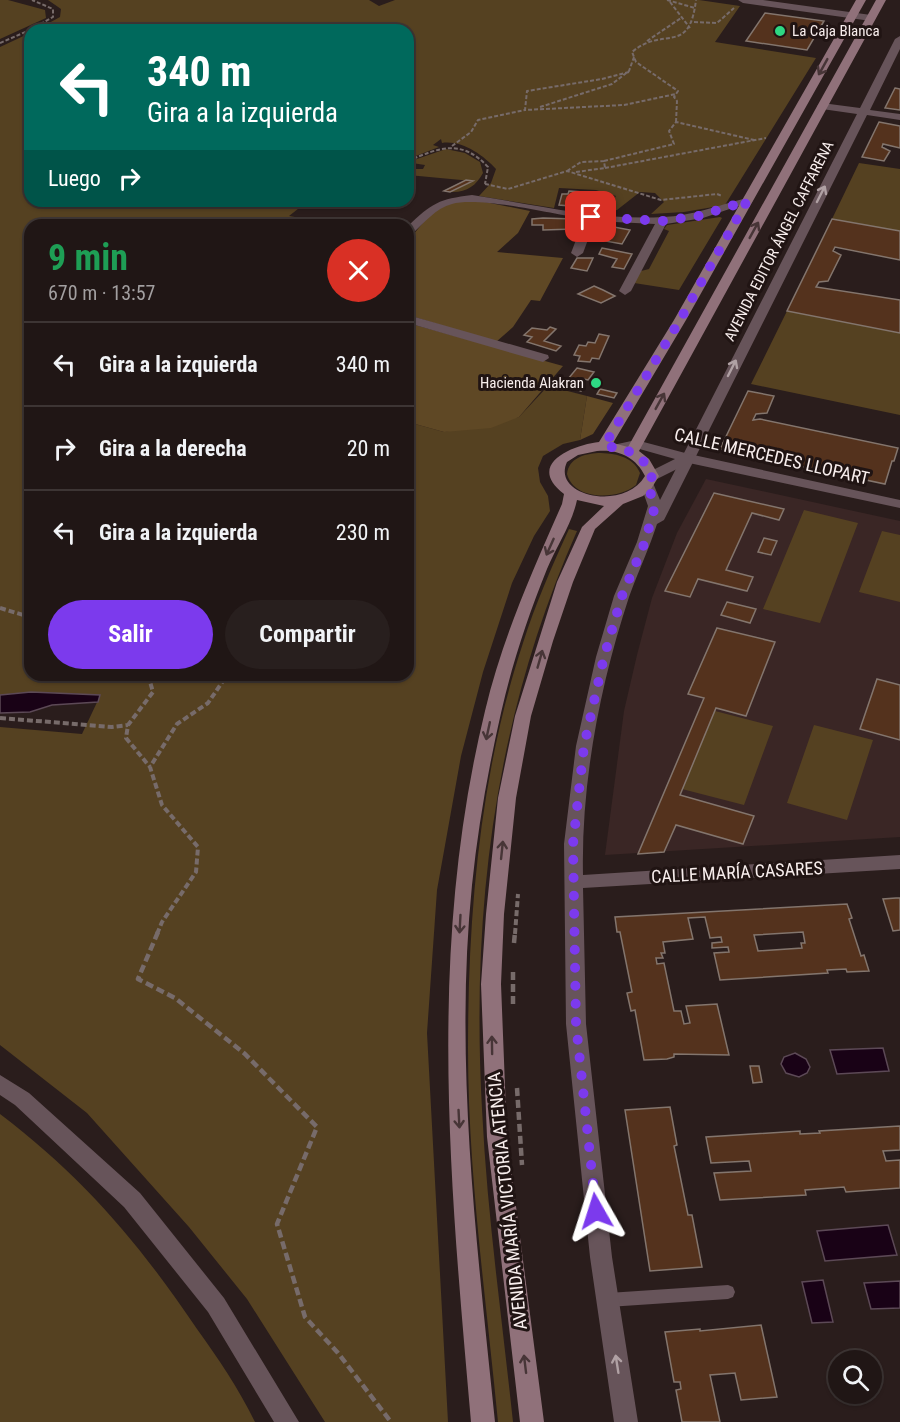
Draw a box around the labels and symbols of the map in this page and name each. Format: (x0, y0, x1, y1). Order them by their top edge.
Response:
place label: La Caja Blanca (792, 22, 880, 40)
marker: La Caja Blanca (773, 24, 787, 38)
one-way arrow (817, 58, 829, 75)
street label: AVENIDA EDITOR ÁNGEL CAFFARENA (721, 138, 838, 344)
one-way arrow (815, 186, 827, 204)
pin (565, 191, 616, 242)
one-way arrow (748, 222, 760, 239)
one-way arrow (727, 359, 739, 377)
place label: Hacienda Alakran (480, 374, 584, 392)
marker: Hacienda Alakran (589, 376, 603, 390)
one-way arrow (654, 393, 666, 410)
street label: CALLE MERCEDES LLOPART (672, 423, 872, 489)
one-way arrow (544, 537, 556, 555)
one-way arrow (534, 650, 546, 669)
one-way arrow (482, 722, 494, 741)
one-way arrow (496, 841, 507, 861)
street label: CALLE MARÍA CASARES (651, 857, 823, 887)
one-way arrow (454, 914, 465, 934)
one-way arrow (487, 1035, 498, 1055)
street label: AVENIDA MARÍA VICTORIA ATENCIA (483, 1071, 531, 1331)
one-way arrow (453, 1108, 464, 1128)
position arrow (564, 1179, 628, 1243)
one-way arrow (519, 1355, 530, 1374)
one-way arrow (612, 1355, 623, 1375)

